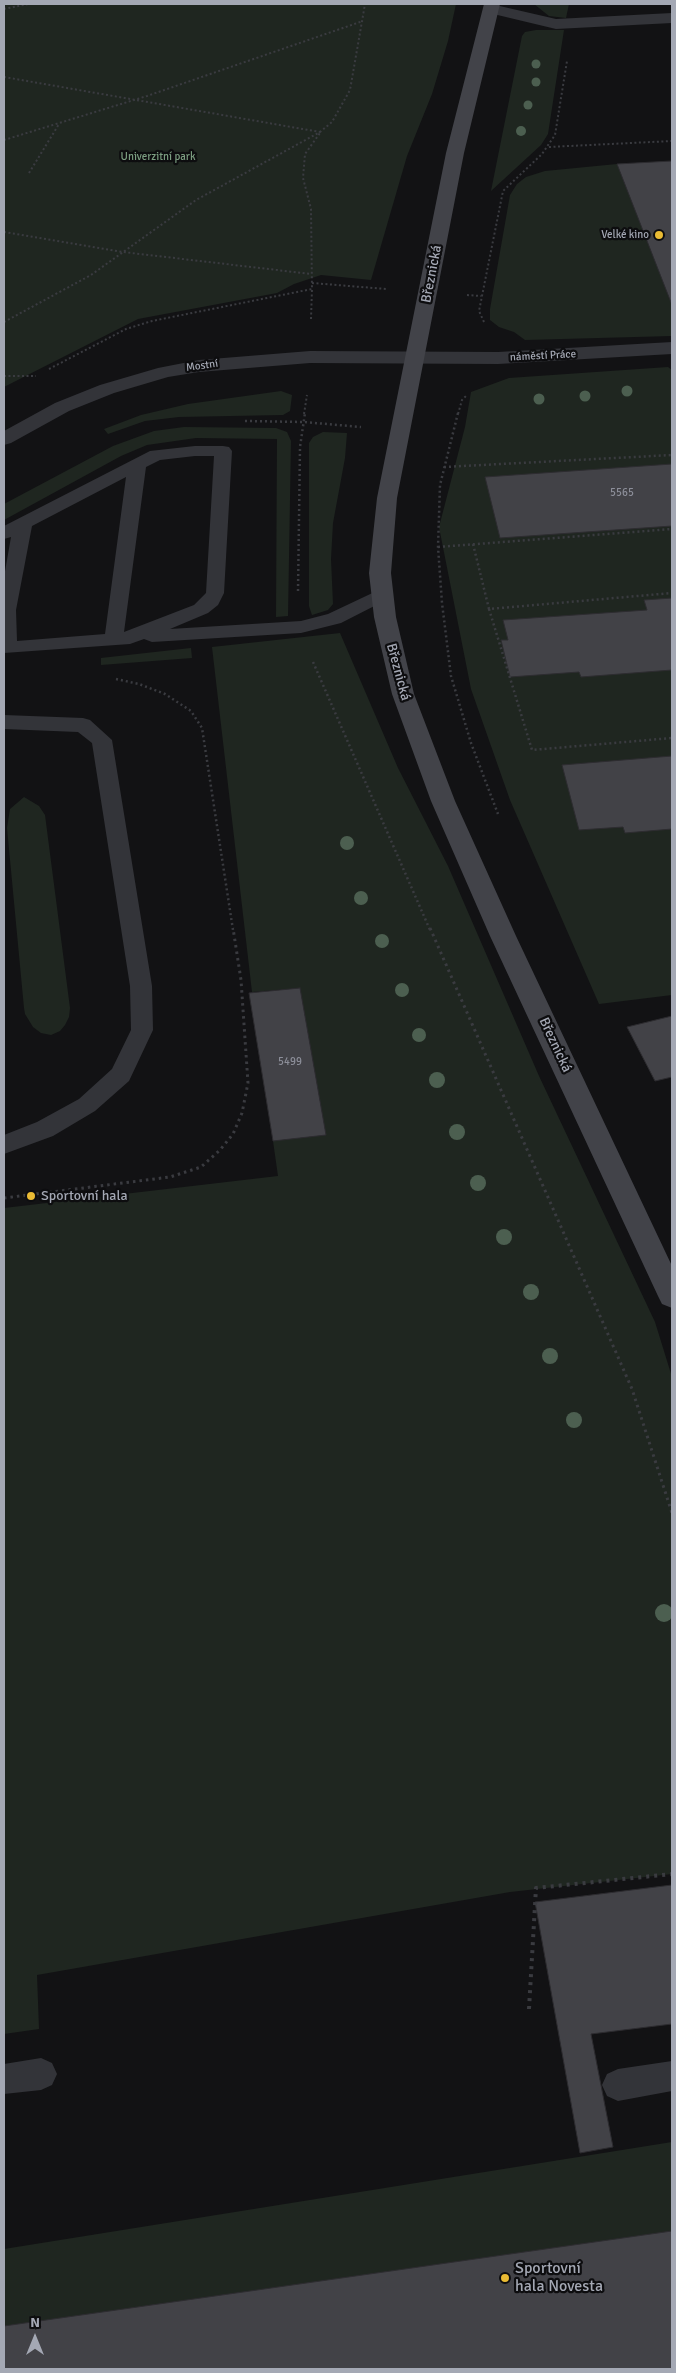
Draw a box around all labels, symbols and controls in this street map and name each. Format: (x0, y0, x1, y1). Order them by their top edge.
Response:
park label: Univerzitní park (121, 150, 195, 164)
place label: Velké kino (601, 228, 649, 242)
marker: Velké kino (653, 229, 665, 241)
street label: Březnická (418, 244, 446, 304)
street label: náměstí Práce (510, 348, 576, 364)
street label: Mostní (185, 357, 219, 375)
house number: 5565 (610, 486, 634, 500)
street label: Březnická (382, 642, 414, 702)
street label: Březnická (535, 1015, 575, 1075)
house number: 5499 (278, 1055, 302, 1069)
place label: Sportovní hala (41, 1188, 128, 1204)
marker: Sportovní hala (25, 1190, 37, 1202)
place label: Sportovní hala Novesta (515, 2259, 603, 2297)
marker: Sportovní hala Novesta (499, 2272, 511, 2284)
north arrow (10, 2313, 60, 2363)
text: N (30, 2314, 40, 2331)

